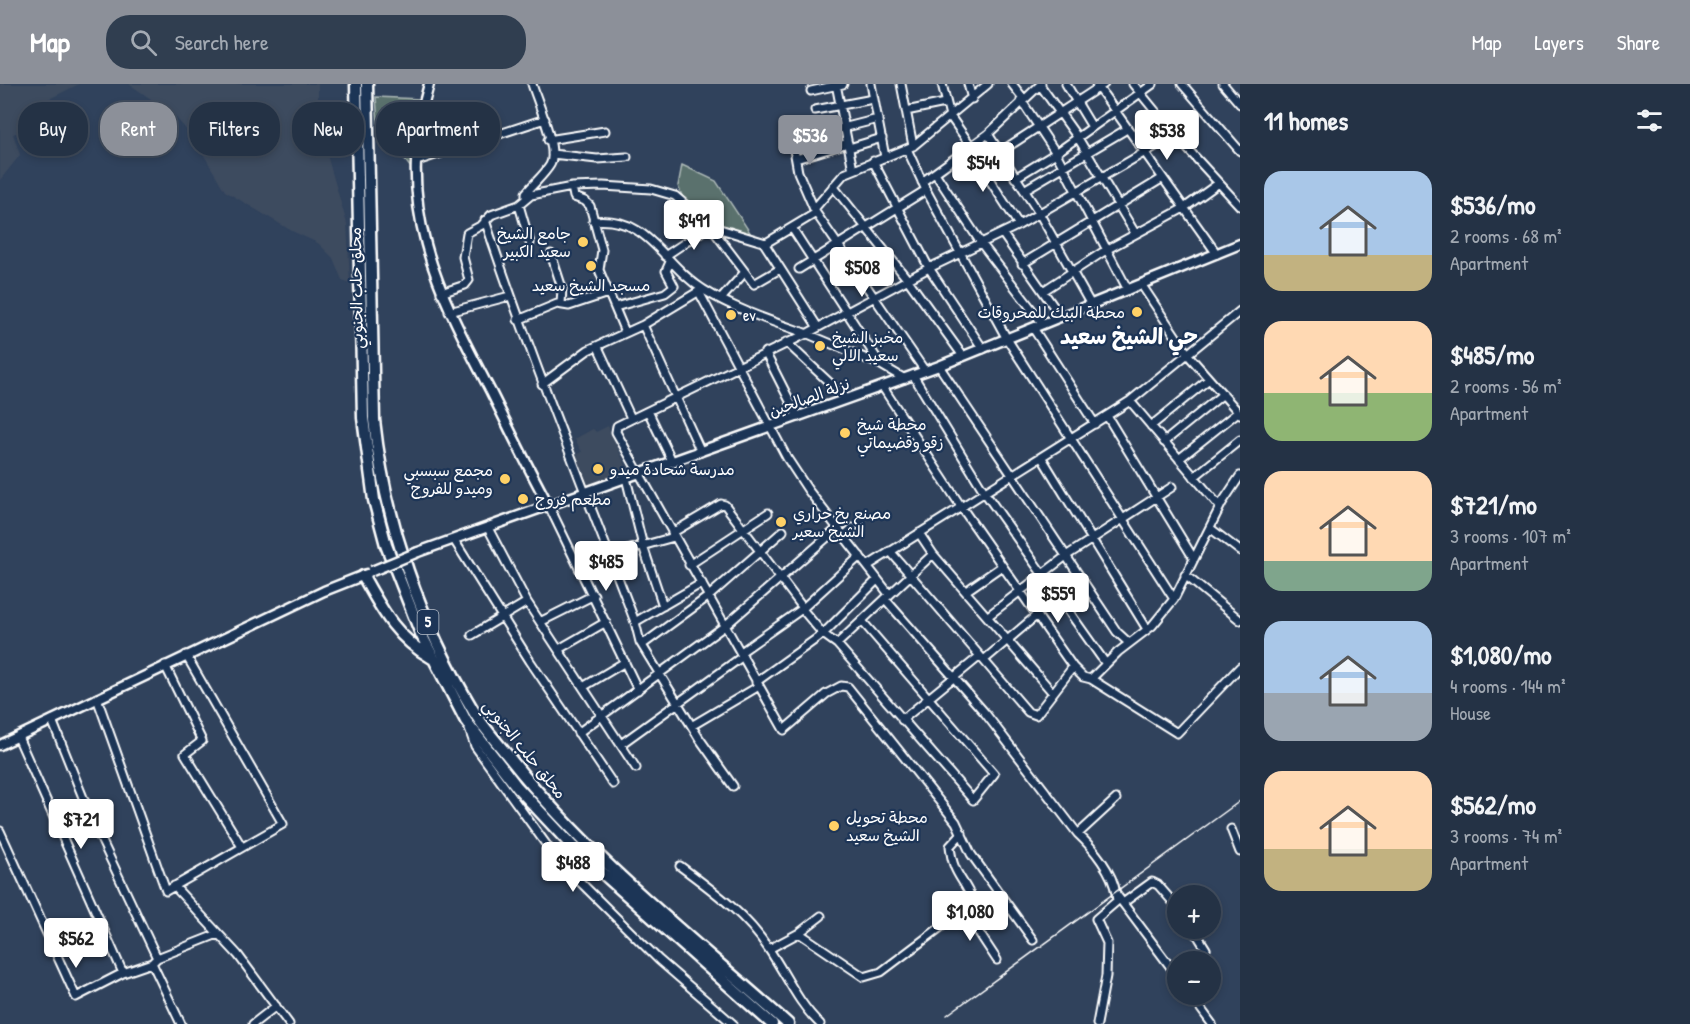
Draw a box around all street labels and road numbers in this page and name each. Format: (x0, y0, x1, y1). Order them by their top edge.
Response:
street label: محلق حلب الجنوبي (344, 227, 372, 349)
street label: نزلة الصالحين (765, 372, 853, 422)
road number: 5 (418, 610, 438, 634)
street label: محلق حلب الجنوبي (475, 695, 572, 806)

